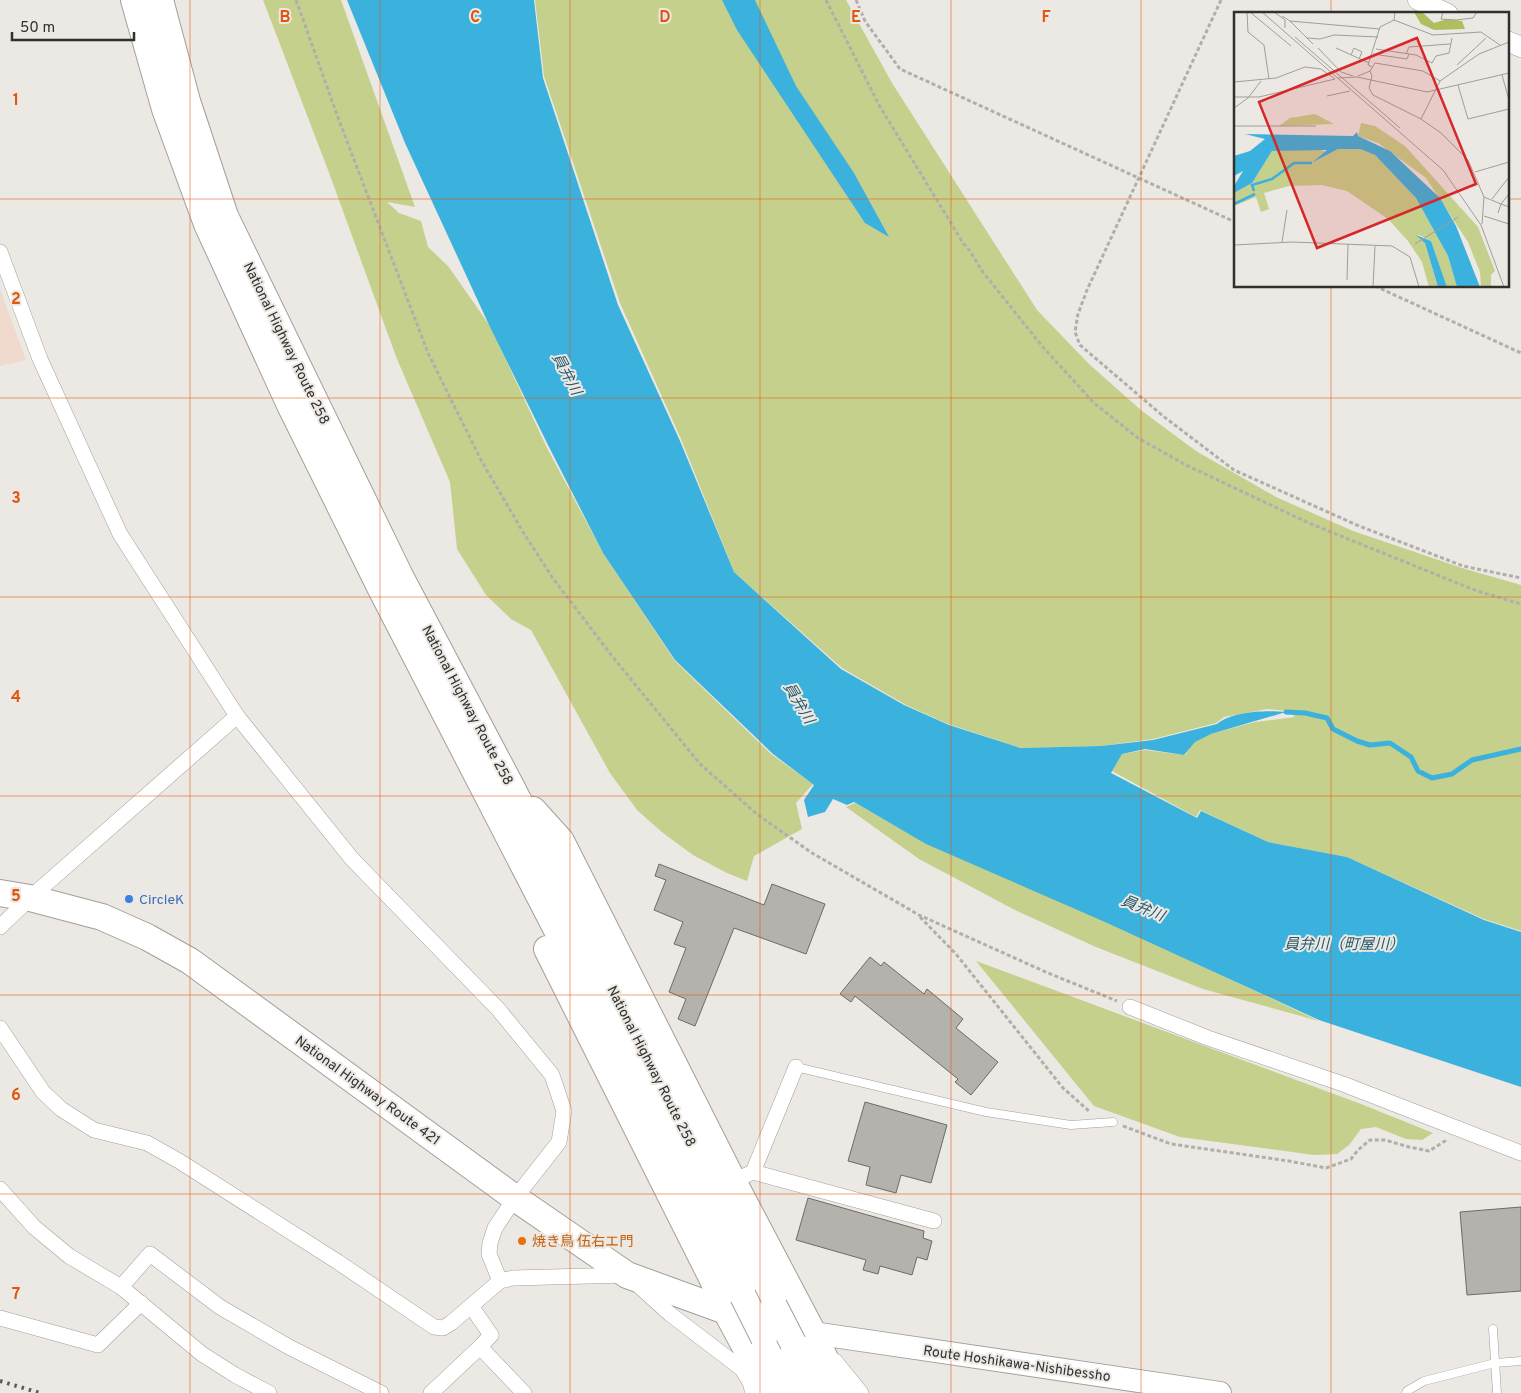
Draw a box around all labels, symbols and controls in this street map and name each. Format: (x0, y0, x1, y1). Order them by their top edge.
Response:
text: B (279, 8, 291, 28)
text: C (470, 8, 480, 28)
text: D (659, 8, 671, 28)
text: E (851, 8, 861, 28)
text: F (1041, 8, 1051, 28)
scale bar (12, 10, 135, 42)
inset map (1234, 12, 1508, 288)
text: 50 m (20, 19, 55, 38)
text: 1 (13, 91, 19, 111)
street label: National Highway Route 258 (239, 260, 332, 428)
text: 2 (11, 290, 21, 310)
water label: 員弁川 (547, 350, 586, 401)
text: 3 (11, 489, 21, 509)
street label: National Highway Route 258 (417, 623, 516, 789)
water label: 員弁川 (778, 680, 818, 730)
text: 4 (11, 688, 21, 708)
text: 5 (11, 887, 21, 907)
place label: CircleK (139, 892, 184, 909)
water label: 員弁川 (1118, 892, 1169, 927)
marker: CircleK (123, 893, 135, 905)
water label: 員弁川（町屋川） (1284, 936, 1404, 955)
street label: National Highway Route 258 (603, 983, 699, 1150)
street label: National Highway Route 421 (291, 1033, 443, 1150)
text: 6 (11, 1086, 21, 1106)
place label: 焼き鳥 伍右エ門 (532, 1234, 633, 1251)
marker: 焼き鳥 伍右エ門 (516, 1235, 528, 1247)
text: 7 (12, 1285, 20, 1305)
street label: Route Hoshikawa-Nishibessho (922, 1343, 1112, 1386)

